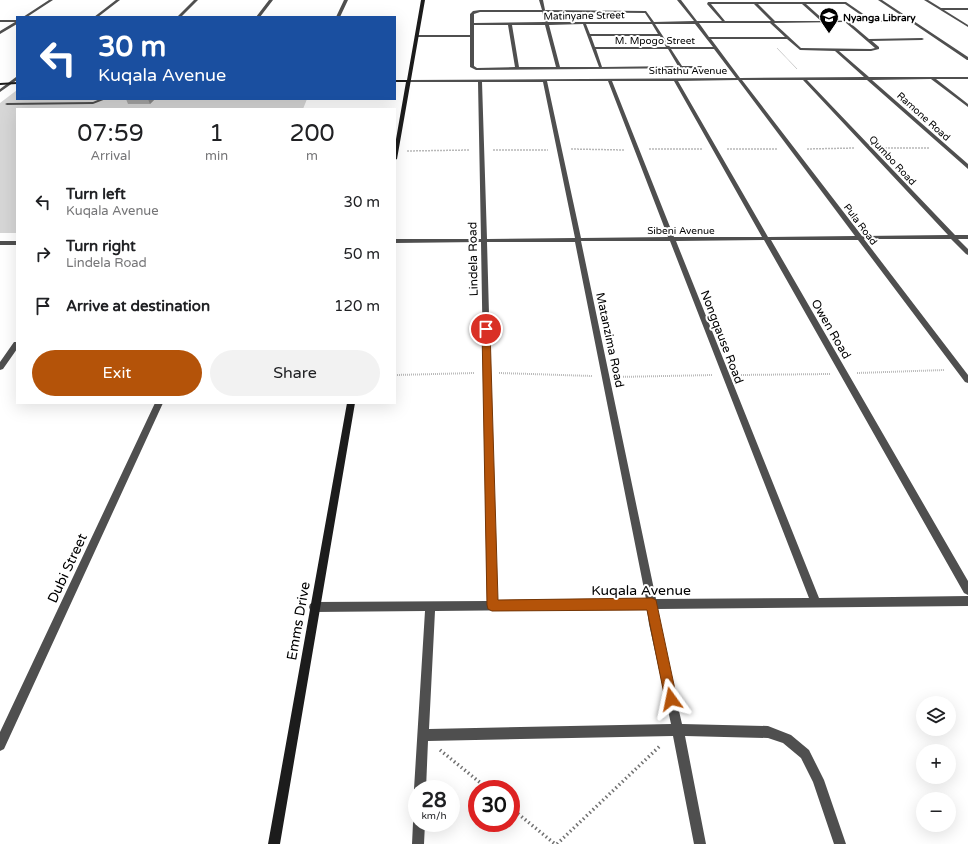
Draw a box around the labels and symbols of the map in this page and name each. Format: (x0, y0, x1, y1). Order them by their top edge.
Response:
school or university icon: Nyanga Library (818, 6, 840, 34)
street label: Matinyane Street (543, 9, 625, 23)
place label: Nyanga Library (843, 12, 916, 24)
street label: M. Mpogo Street (615, 35, 695, 47)
street label: Sithathu Avenue (649, 65, 727, 77)
street label: Ramone Road (894, 90, 952, 144)
street label: Qumbo Road (866, 133, 918, 188)
street label: Pula Road (841, 202, 880, 248)
street label: Lindela Road (465, 222, 481, 296)
street label: Sibeni Avenue (647, 225, 715, 237)
street label: Nongqause Road (698, 288, 746, 386)
street label: Matanzima Road (593, 291, 627, 389)
street label: Owen Road (808, 297, 854, 361)
pin (469, 312, 503, 346)
street label: Dubi Street (44, 530, 91, 606)
street label: Emms Drive (283, 580, 314, 662)
street label: Kuqala Avenue (591, 582, 691, 599)
position arrow (650, 678, 692, 720)
speed limit sign: 30 (468, 780, 520, 832)

